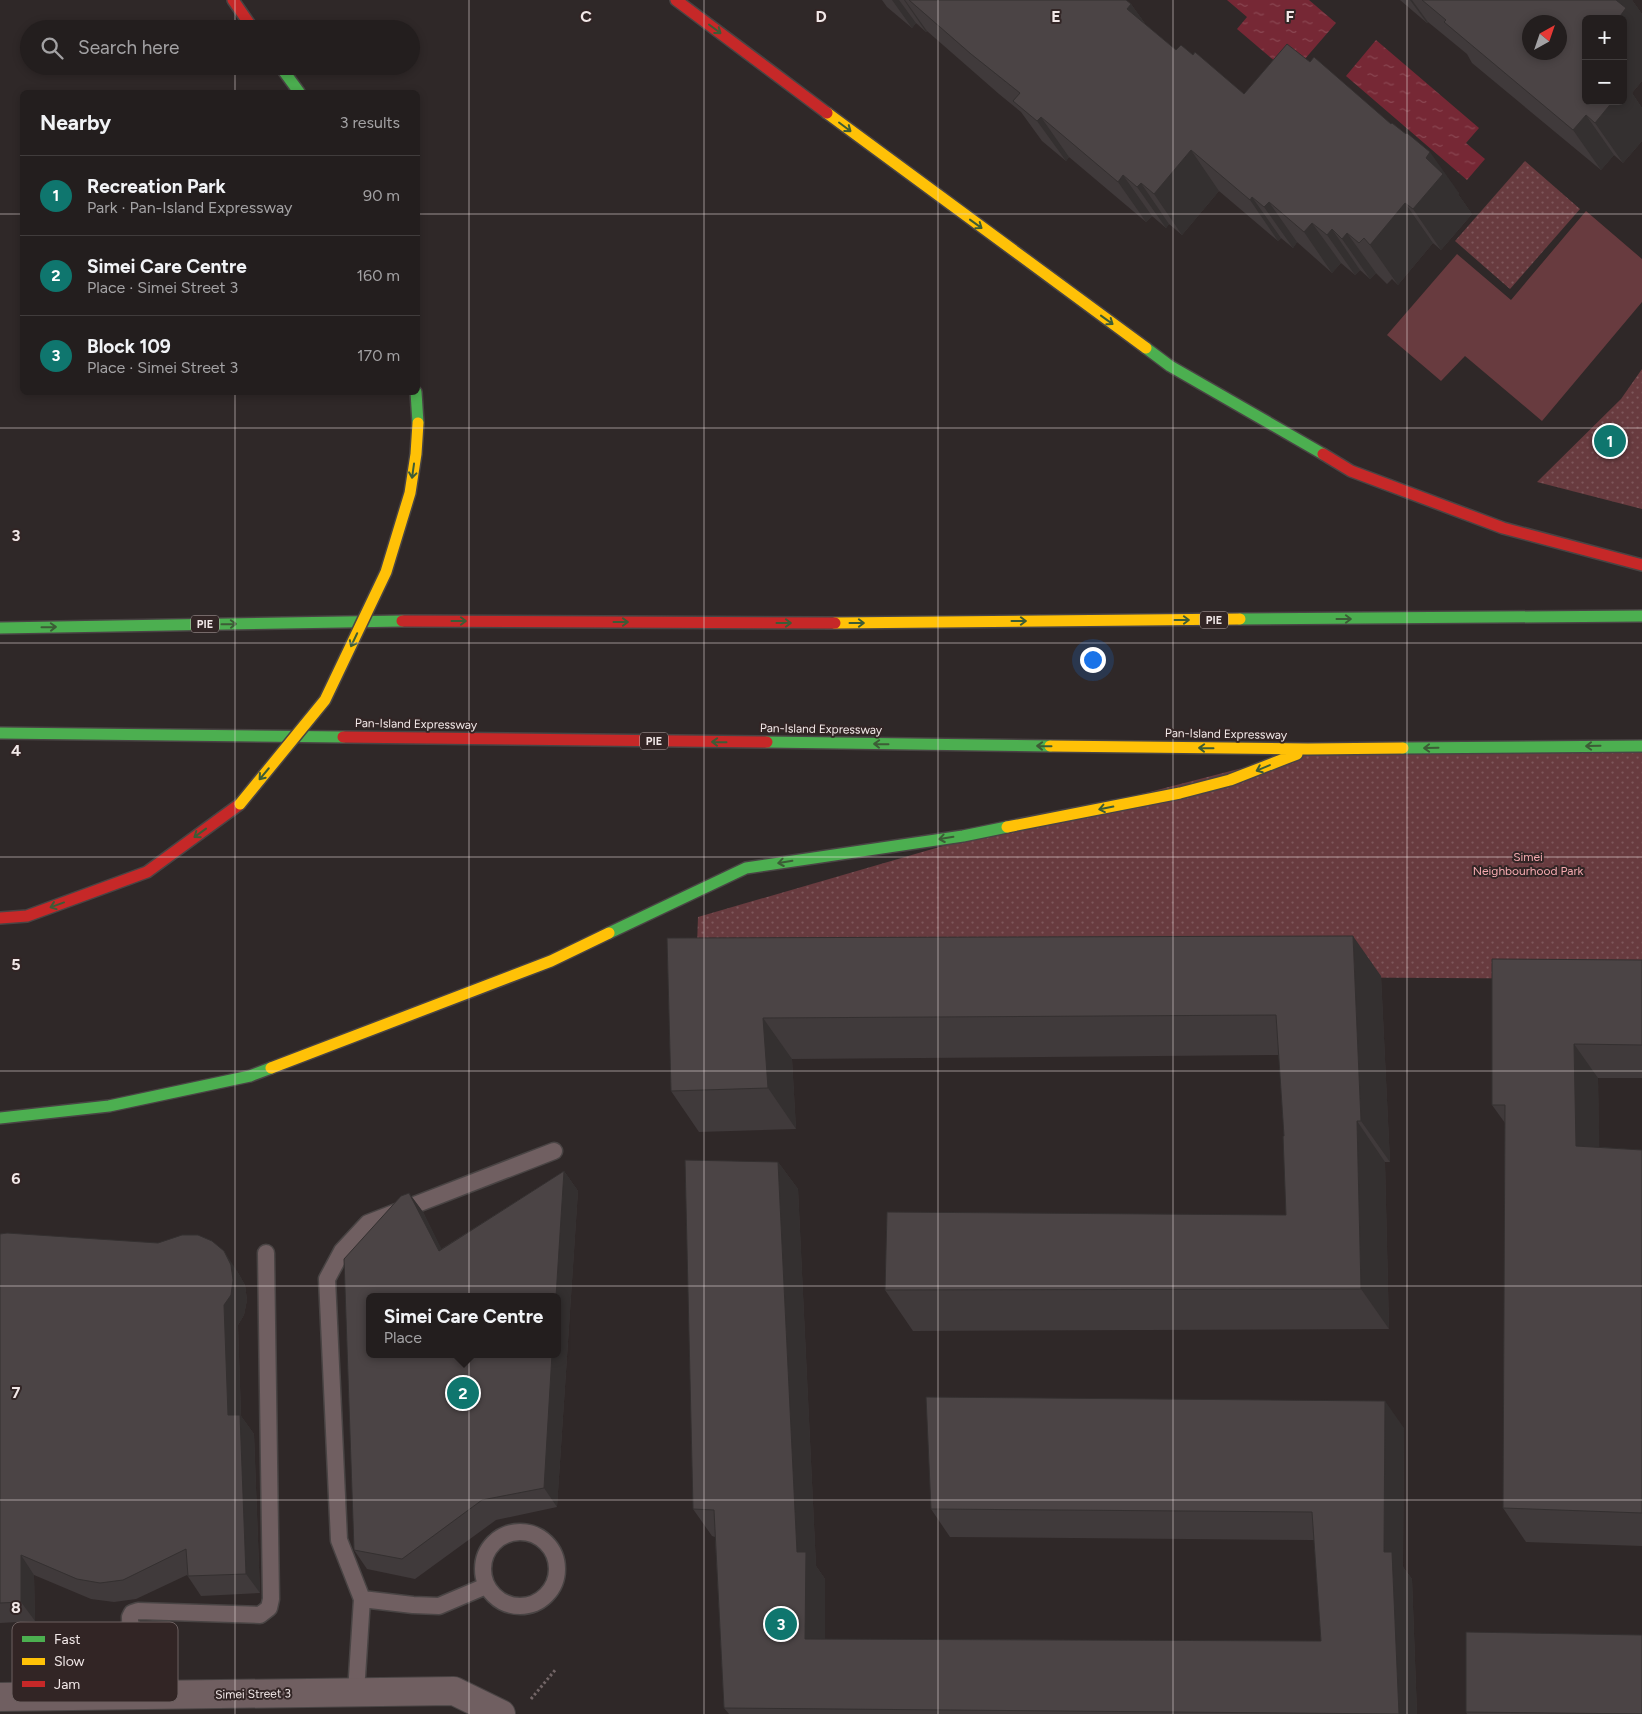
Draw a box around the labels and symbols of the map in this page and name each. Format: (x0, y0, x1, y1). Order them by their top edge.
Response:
text: C (580, 7, 592, 26)
text: D (815, 7, 827, 26)
text: E (1051, 7, 1061, 26)
text: F (1286, 7, 1295, 26)
north arrow (1522, 15, 1567, 60)
one-way arrow (708, 24, 722, 34)
one-way arrow (838, 121, 851, 132)
one-way arrow (969, 219, 983, 229)
one-way arrow (1100, 314, 1113, 325)
pin: 1 (1594, 422, 1626, 460)
one-way arrow (408, 463, 418, 479)
text: 3 (12, 526, 21, 545)
road number: PIE (1200, 612, 1228, 628)
one-way arrow (1336, 614, 1352, 624)
one-way arrow (1174, 615, 1190, 625)
road number: PIE (191, 616, 219, 632)
one-way arrow (450, 616, 466, 626)
one-way arrow (1011, 616, 1027, 626)
one-way arrow (612, 617, 629, 627)
one-way arrow (775, 618, 791, 628)
one-way arrow (848, 618, 865, 628)
one-way arrow (220, 619, 236, 629)
one-way arrow (40, 622, 56, 632)
one-way arrow (348, 632, 358, 647)
your location (1080, 647, 1106, 673)
street label: Pan-Island Expressway (355, 716, 478, 732)
street label: Pan-Island Expressway (760, 721, 883, 737)
street label: Pan-Island Expressway (1165, 726, 1288, 742)
road number: PIE (640, 732, 668, 749)
one-way arrow (711, 737, 728, 747)
one-way arrow (874, 739, 890, 749)
text: 4 (11, 741, 21, 760)
one-way arrow (1036, 741, 1052, 751)
one-way arrow (1586, 741, 1602, 751)
one-way arrow (1199, 743, 1215, 753)
one-way arrow (1423, 743, 1440, 753)
one-way arrow (1256, 764, 1271, 774)
one-way arrow (259, 767, 270, 780)
one-way arrow (1098, 803, 1114, 813)
one-way arrow (194, 827, 207, 838)
one-way arrow (938, 833, 954, 843)
park label: Simei Neighbourhood Park (1473, 850, 1583, 878)
one-way arrow (778, 858, 794, 868)
one-way arrow (49, 901, 65, 910)
text: 5 (11, 955, 21, 974)
text: 6 (11, 1169, 21, 1188)
pin: 2 (447, 1374, 479, 1412)
text: 7 (12, 1383, 21, 1402)
text: 8 (11, 1598, 21, 1617)
pin: 3 (765, 1605, 797, 1643)
legend (12, 1622, 178, 1702)
text: Fast (54, 1631, 80, 1648)
text: Slow (54, 1653, 85, 1670)
text: Jam (54, 1676, 80, 1693)
street label: Simei Street 3 (215, 1686, 291, 1702)

